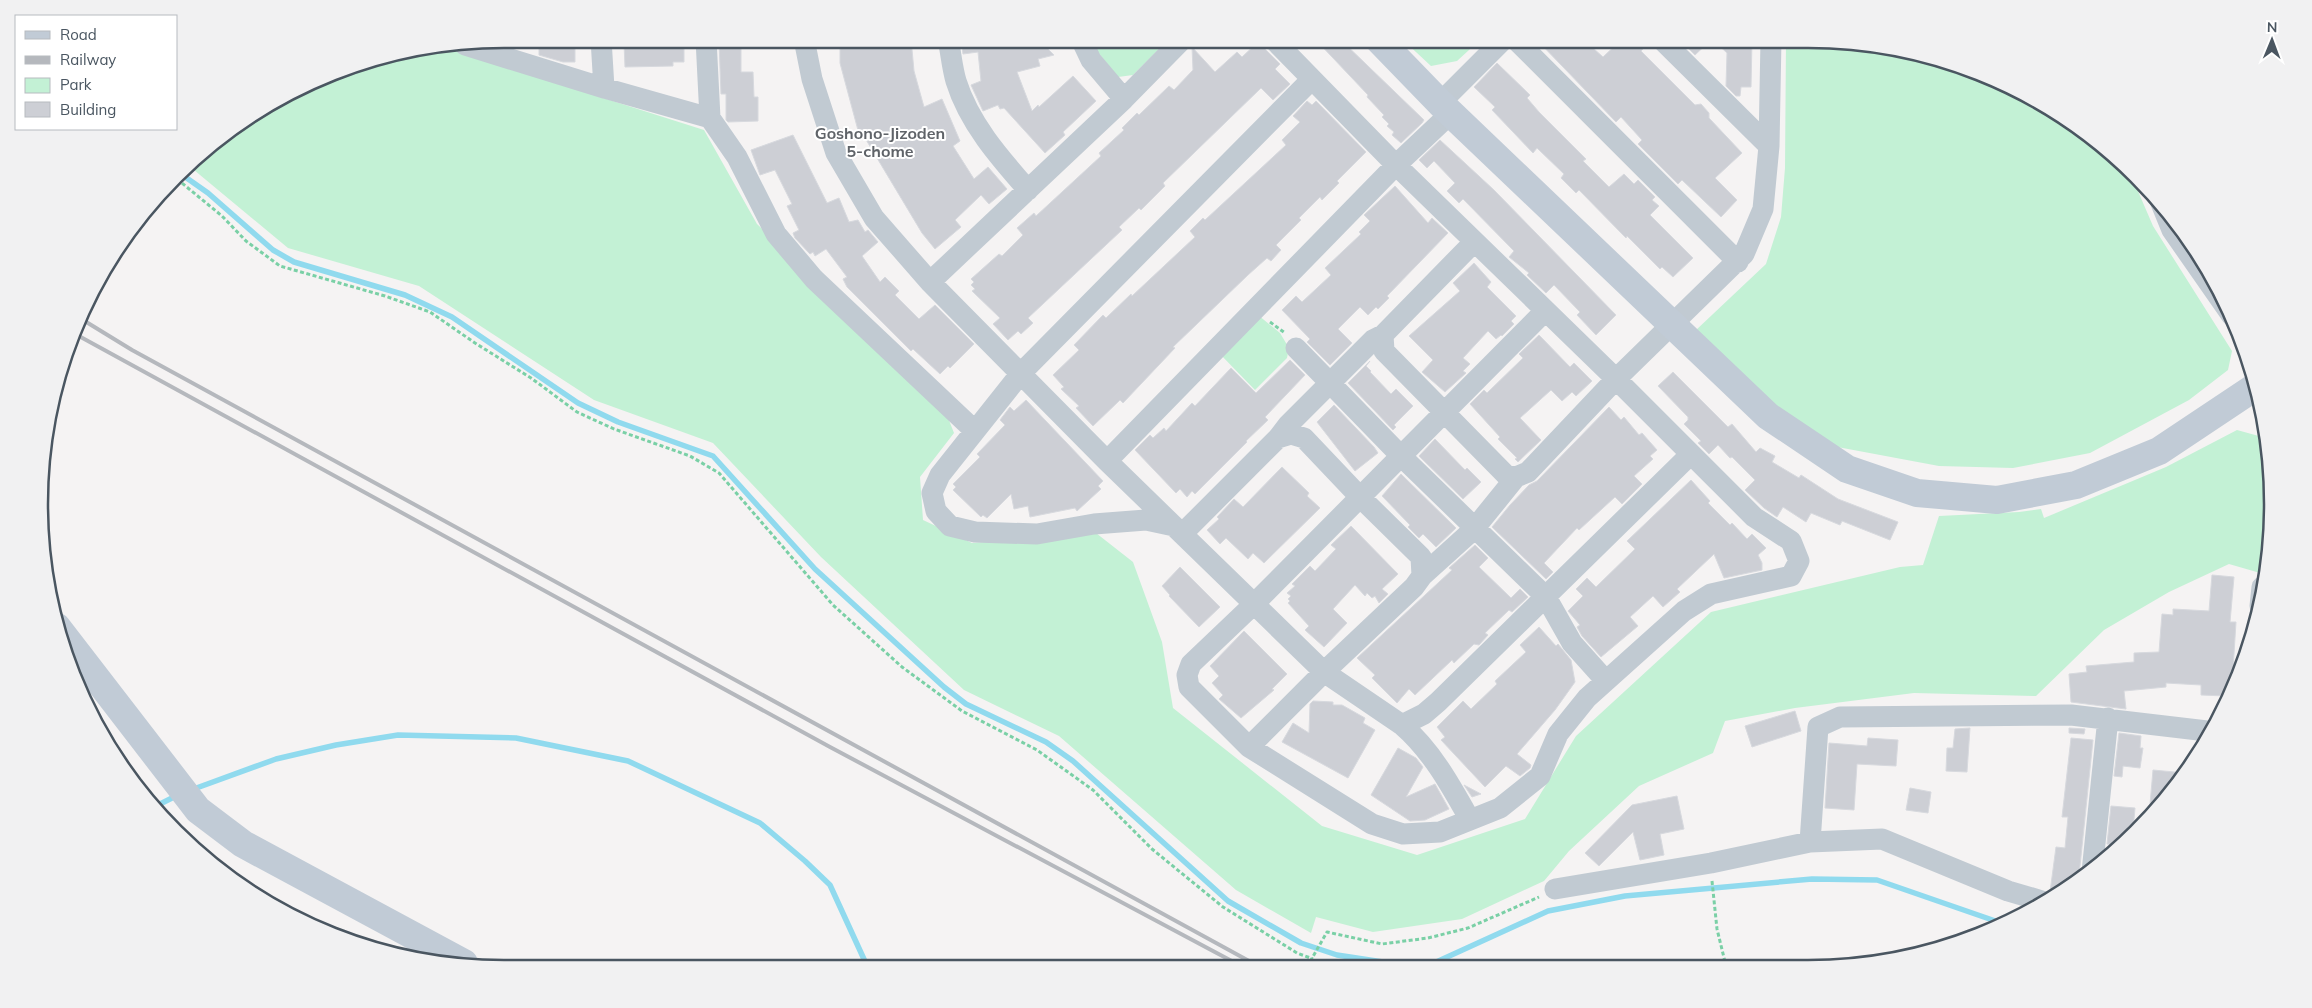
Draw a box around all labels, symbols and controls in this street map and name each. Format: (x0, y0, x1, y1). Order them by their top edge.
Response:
legend (15, 15, 178, 130)
north arrow (2247, 15, 2297, 65)
text: N (2267, 18, 2278, 36)
text: Road (60, 25, 97, 44)
text: Railway (60, 50, 116, 69)
text: Park (60, 75, 92, 94)
text: Building (60, 100, 116, 119)
district label: Goshono-Jizoden 5-chome (815, 123, 945, 161)

